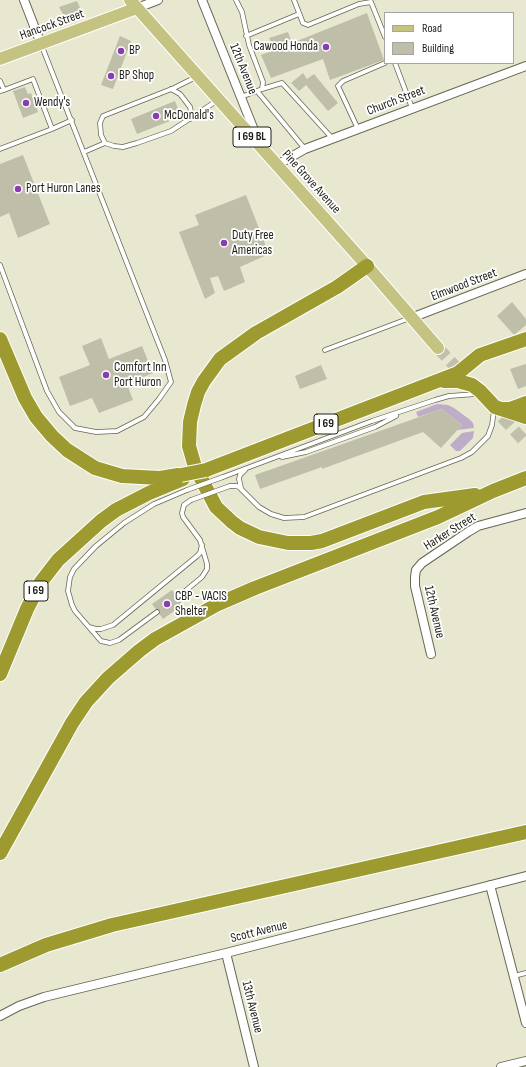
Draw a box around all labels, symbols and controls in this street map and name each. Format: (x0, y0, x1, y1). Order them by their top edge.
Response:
street label: Hancock Street (18, 6, 86, 44)
legend (384, 12, 514, 64)
text: Road (422, 21, 442, 36)
place label: Cawood Honda (253, 39, 318, 55)
street label: 12th Avenue (226, 41, 260, 97)
text: Building (422, 41, 454, 56)
marker: Cawood Honda (321, 42, 331, 52)
place label: BP (129, 43, 140, 59)
marker: BP (116, 46, 126, 56)
place label: BP Shop (119, 68, 154, 84)
marker: BP Shop (106, 71, 116, 81)
street label: Church Street (365, 83, 427, 119)
place label: Wendy's (34, 95, 70, 111)
marker: Wendy's (21, 98, 31, 108)
place label: McDonald's (164, 108, 214, 124)
marker: McDonald's (151, 111, 161, 121)
road number: I 69 BL (233, 127, 271, 147)
street label: Pine Grove Avenue (278, 147, 344, 217)
place label: Port Huron Lanes (26, 181, 101, 197)
marker: Port Huron Lanes (13, 184, 23, 194)
place label: Duty Free Americas (232, 228, 274, 259)
marker: Duty Free Americas (219, 238, 229, 248)
street label: Elmwood Street (429, 265, 499, 305)
place label: Comfort Inn Port Huron (114, 360, 166, 391)
marker: Comfort Inn Port Huron (101, 370, 111, 380)
road number: I 69 (314, 414, 338, 434)
street label: Harker Street (421, 510, 479, 554)
road number: I 69 (24, 581, 48, 601)
street label: 12th Avenue (420, 584, 448, 640)
place label: CBP - VACIS Shelter (175, 589, 227, 620)
marker: CBP - VACIS Shelter (162, 599, 172, 609)
street label: Scott Avenue (229, 917, 289, 947)
street label: 13th Avenue (238, 979, 266, 1035)

